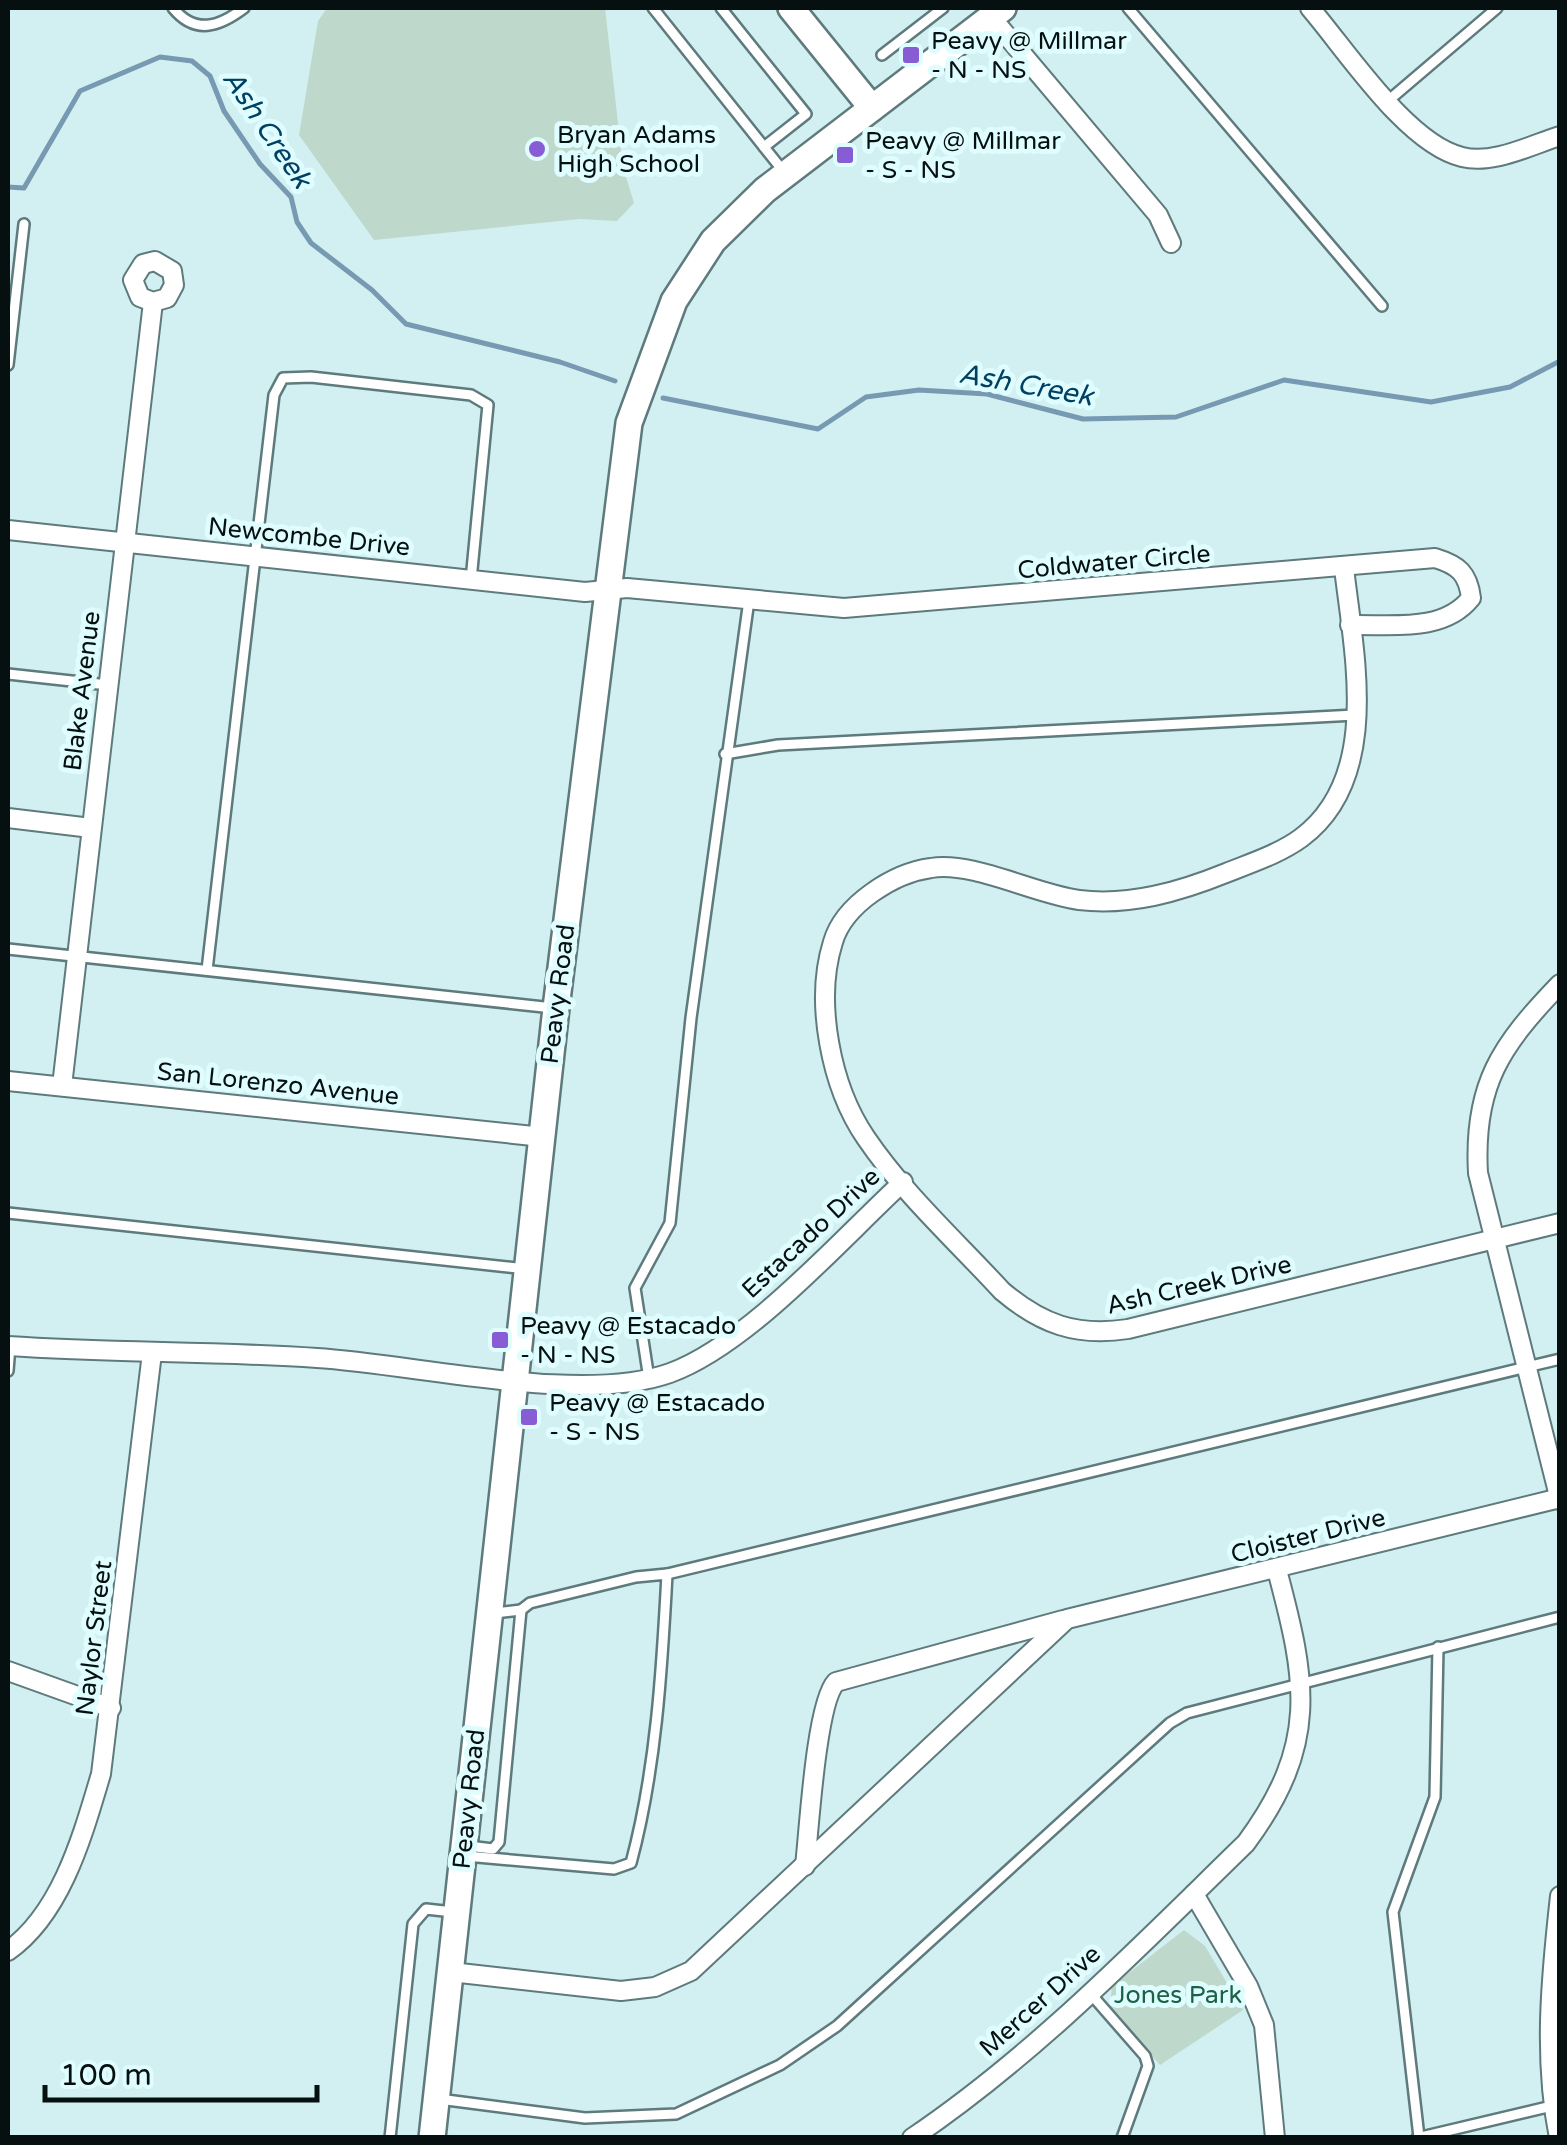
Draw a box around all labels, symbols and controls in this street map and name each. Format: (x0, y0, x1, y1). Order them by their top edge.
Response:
place label: Peavy @ Millmar - N - NS (931, 26, 1127, 85)
marker: Peavy @ Millmar - N - NS (900, 44, 922, 66)
water label: Ash Creek (215, 63, 320, 196)
place label: Bryan Adams High School (557, 120, 716, 179)
place label: Peavy @ Millmar - S - NS (865, 126, 1061, 185)
marker: Bryan Adams High School (526, 138, 548, 160)
marker: Peavy @ Millmar - S - NS (834, 144, 856, 166)
water label: Ash Creek (956, 357, 1097, 414)
street label: Newcombe Drive (207, 511, 411, 563)
street label: Coldwater Circle (1016, 539, 1212, 585)
street label: Blake Avenue (57, 609, 107, 773)
street label: Peavy Road (535, 922, 581, 1066)
street label: San Lorenzo Avenue (156, 1056, 400, 1112)
street label: Estacado Drive (736, 1161, 886, 1305)
street label: Ash Creek Drive (1104, 1249, 1294, 1321)
place label: Peavy @ Estacado - N - NS (520, 1311, 736, 1370)
marker: Peavy @ Estacado - N - NS (489, 1329, 511, 1351)
place label: Peavy @ Estacado - S - NS (549, 1388, 765, 1447)
marker: Peavy @ Estacado - S - NS (518, 1406, 540, 1428)
street label: Cloister Drive (1228, 1502, 1388, 1570)
street label: Naylor Street (70, 1558, 118, 1717)
street label: Peavy Road (447, 1728, 491, 1870)
street label: Mercer Drive (973, 1939, 1107, 2063)
park label: Jones Park (1114, 1980, 1242, 2010)
scale bar (45, 2040, 318, 2102)
text: 100 m (60, 2057, 152, 2094)

